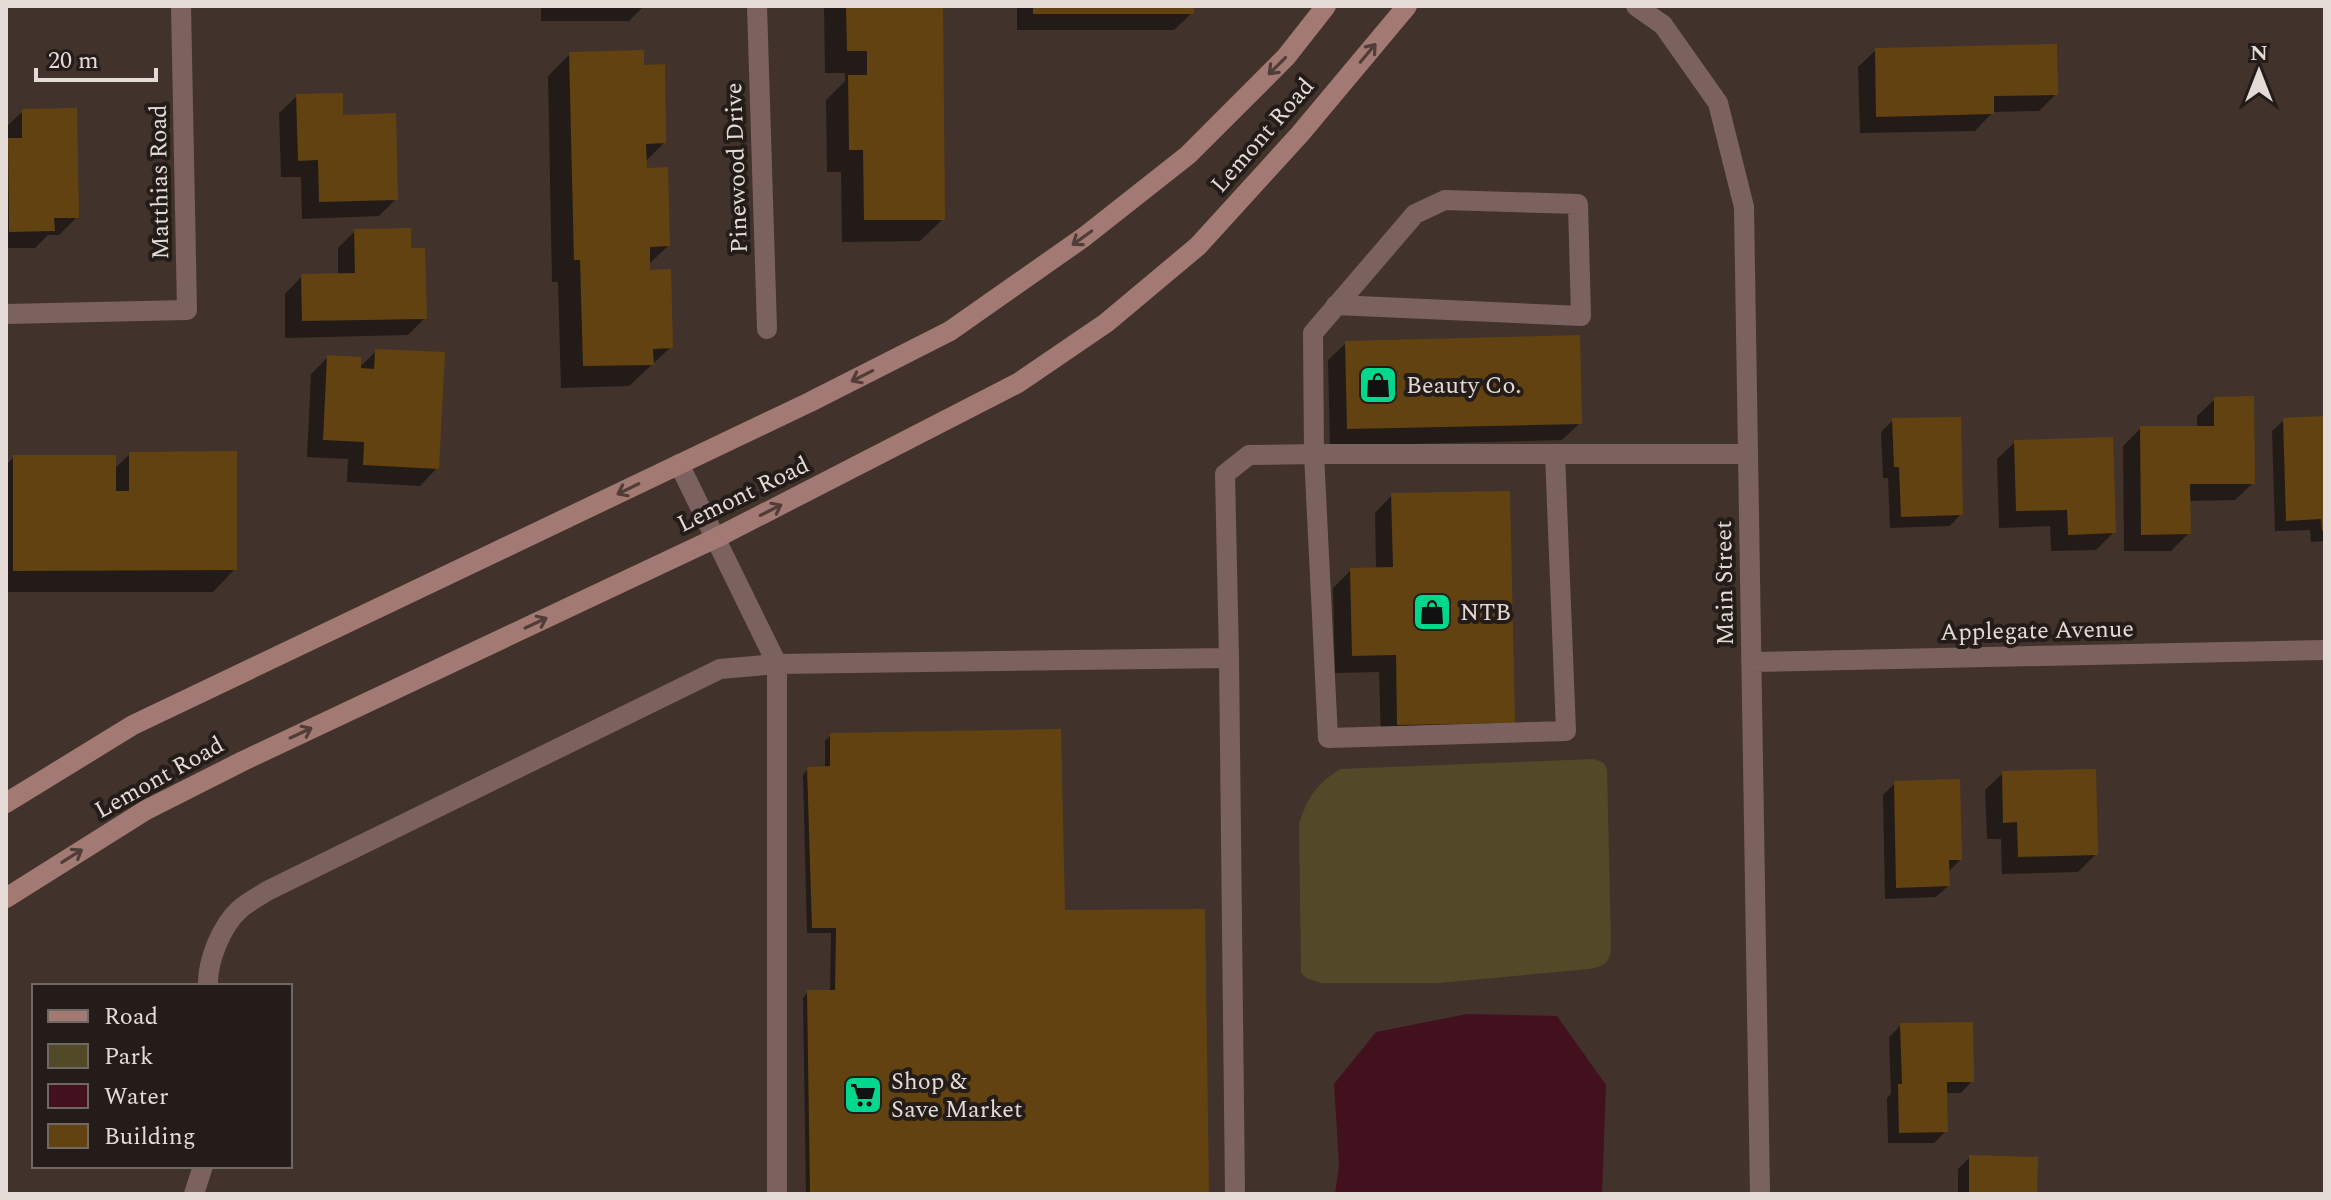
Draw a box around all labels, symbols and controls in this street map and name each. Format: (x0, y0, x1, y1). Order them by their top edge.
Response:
scale bar (36, 32, 156, 82)
north arrow (2219, 32, 2299, 112)
text: N (2250, 37, 2268, 70)
text: 20 m (48, 43, 99, 79)
one-way arrow (1359, 43, 1377, 63)
one-way arrow (1268, 56, 1287, 75)
street label: Lemont Road (1202, 70, 1323, 201)
street label: Pinewood Drive (716, 82, 758, 254)
street label: Matthias Road (141, 104, 179, 260)
one-way arrow (1072, 229, 1093, 246)
shop icon: Beauty Co. (1357, 364, 1399, 406)
one-way arrow (851, 368, 875, 384)
place label: Beauty Co. (1406, 368, 1521, 404)
street label: Lemont Road (671, 447, 816, 542)
one-way arrow (617, 482, 641, 497)
one-way arrow (758, 502, 782, 518)
street label: Main Street (1706, 520, 1744, 646)
shop icon: NTB (1411, 591, 1453, 633)
place label: NTB (1460, 595, 1511, 631)
street label: Applegate Avenue (1940, 611, 2134, 651)
one-way arrow (524, 615, 548, 630)
one-way arrow (289, 725, 313, 740)
street label: Lemont Road (88, 727, 231, 828)
one-way arrow (60, 848, 83, 864)
legend (32, 984, 292, 1168)
text: Road (104, 999, 158, 1035)
text: Park (104, 1039, 154, 1075)
place label: Shop & Save Market (891, 1064, 1022, 1128)
supermarket icon: Shop & Save Market (842, 1074, 884, 1116)
text: Water (104, 1079, 168, 1115)
text: Building (104, 1119, 196, 1155)

